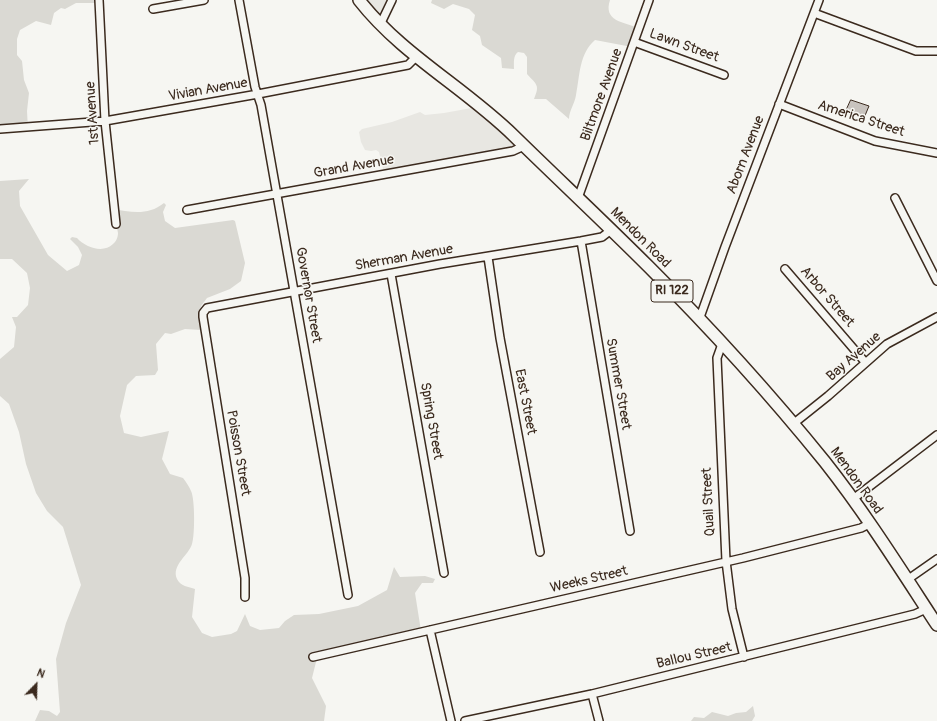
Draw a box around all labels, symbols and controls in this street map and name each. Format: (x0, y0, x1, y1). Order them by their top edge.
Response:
street label: Lawn Street (647, 26, 721, 66)
street label: Biltmore Avenue (578, 47, 626, 143)
street label: Vivian Avenue (167, 75, 249, 105)
street label: 1st Avenue (82, 81, 104, 145)
street label: America Street (815, 97, 907, 141)
street label: Aborn Avenue (723, 113, 769, 197)
street label: Grand Avenue (313, 152, 395, 182)
street label: Mendon Road (606, 204, 674, 272)
street label: Sherman Avenue (354, 241, 454, 275)
street label: Governor Street (291, 246, 325, 344)
street label: Arbor Street (796, 263, 858, 331)
road number: RI 122 (651, 280, 693, 302)
street label: Bay Avenue (823, 329, 885, 385)
street label: Summer Street (602, 337, 634, 431)
street label: East Street (510, 368, 540, 436)
street label: Spring Street (416, 381, 446, 461)
street label: Poisson Street (222, 409, 254, 497)
street label: Mendon Road (826, 444, 886, 518)
street label: Quail Street (699, 467, 719, 537)
street label: Weeks Street (549, 563, 629, 597)
street label: Ballou Street (655, 639, 733, 673)
north arrow (16, 665, 56, 705)
text: N (35, 666, 47, 681)

